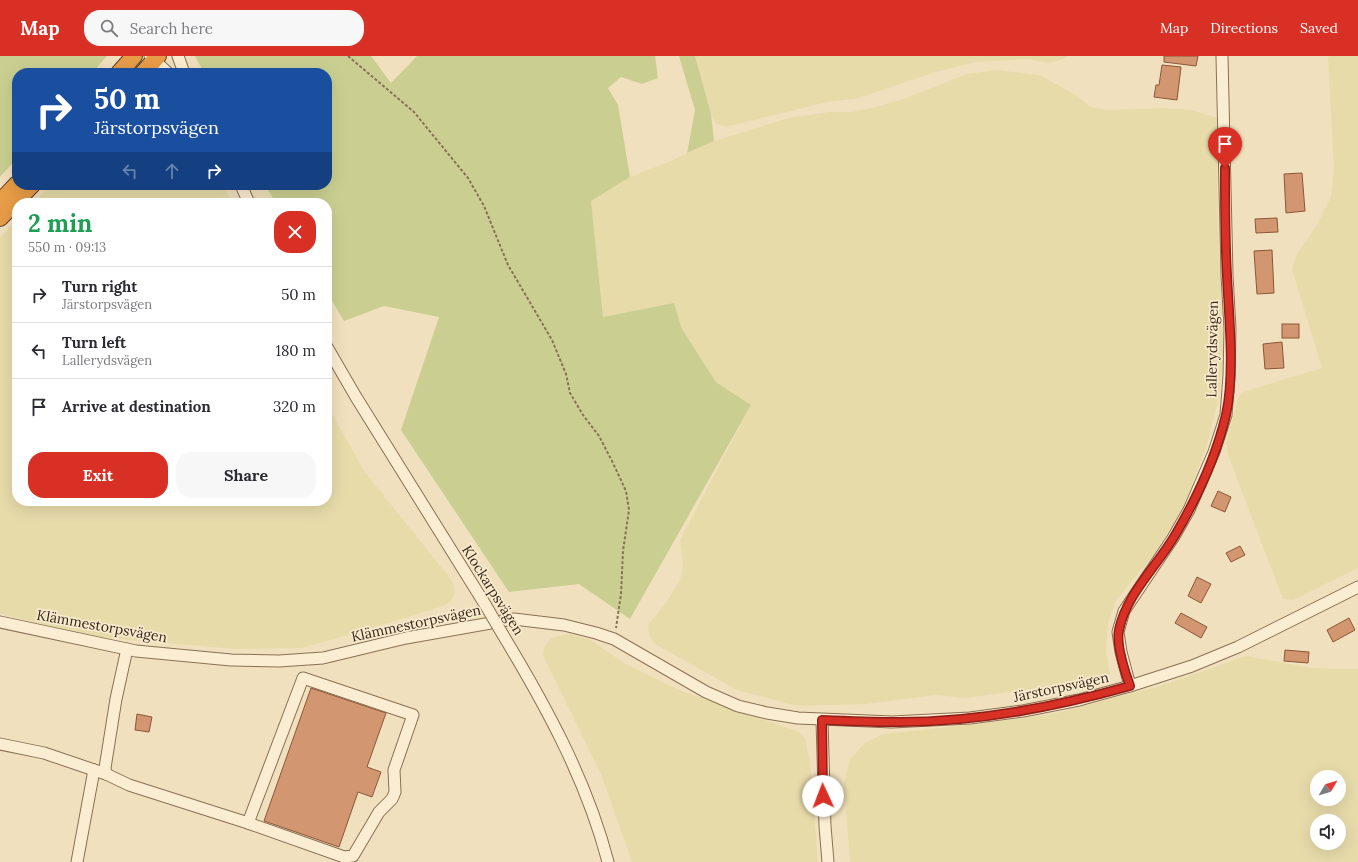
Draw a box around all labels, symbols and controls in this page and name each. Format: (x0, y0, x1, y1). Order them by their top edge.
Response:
search box (84, 10, 364, 46)
text: Map (20, 16, 60, 40)
icon: search (98, 17, 120, 39)
text: Search here (130, 19, 213, 38)
text: Map (1160, 19, 1188, 37)
text: Directions (1210, 19, 1278, 37)
text: Saved (1300, 19, 1338, 37)
text: 50 m (94, 81, 160, 117)
icon: right (28, 84, 80, 136)
text: Järstorpsvägen (94, 116, 219, 139)
pin (1208, 127, 1242, 168)
icon: arrive (1214, 133, 1236, 155)
icon: left (119, 160, 141, 182)
icon: ahead (161, 160, 183, 182)
icon: right (203, 160, 225, 182)
text: 2 min (28, 208, 92, 239)
button: close (274, 211, 316, 253)
text: 550 m · 09:13 (28, 239, 106, 256)
text: Turn right (62, 277, 138, 296)
icon: right (28, 284, 50, 306)
text: 50 m (281, 285, 316, 304)
text: Järstorpsvägen (62, 296, 152, 313)
street label: Lallerydsvägen (1202, 300, 1222, 398)
text: Turn left (62, 333, 126, 352)
icon: left (28, 340, 50, 362)
text: 180 m (275, 341, 316, 360)
text: Lallerydsvägen (62, 352, 152, 369)
icon: arrive (28, 396, 50, 418)
text: Arrive at destination (62, 397, 211, 416)
text: 320 m (273, 397, 316, 416)
button: Exit (28, 452, 168, 498)
button: Share (176, 452, 316, 498)
street label: Klockarpsvägen (458, 542, 528, 639)
street label: Klämmestorpsvägen (350, 600, 483, 646)
street label: Klämmestorpsvägen (35, 606, 169, 646)
street label: Järstorpsvägen (1011, 668, 1111, 706)
north arrow (1310, 770, 1346, 806)
map controls (1310, 770, 1346, 850)
position arrow (802, 775, 844, 817)
button: sound (1310, 814, 1346, 850)

